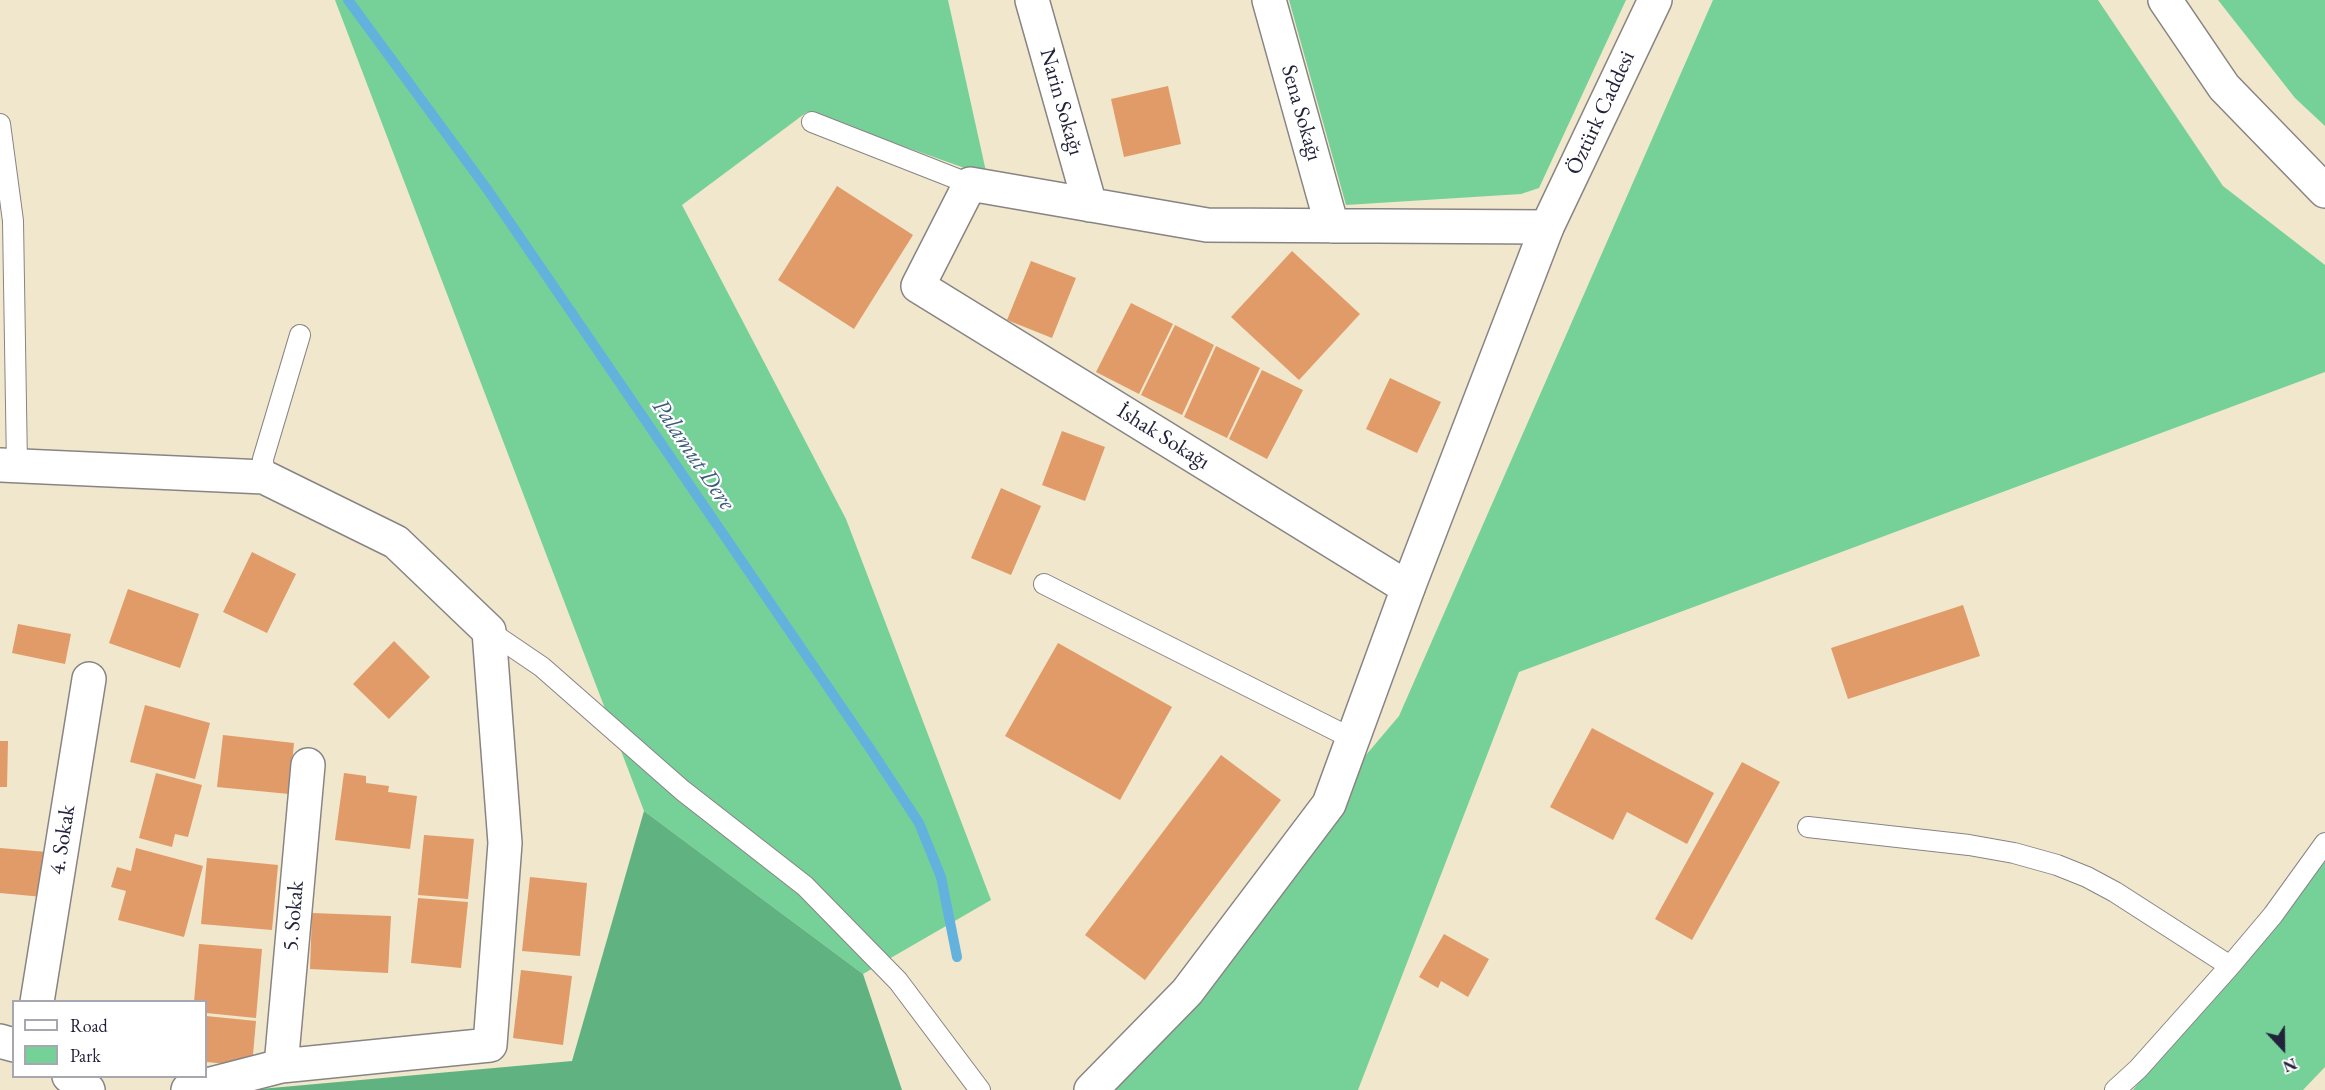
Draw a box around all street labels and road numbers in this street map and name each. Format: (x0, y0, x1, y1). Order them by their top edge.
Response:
street label: Narin Sokağı (1033, 46, 1089, 158)
street label: Öztürk Caddesi (1561, 47, 1641, 179)
street label: Sena Sokağı (1275, 62, 1327, 164)
street label: İshak Sokağı (1112, 398, 1214, 476)
street label: 4. Sokak (44, 803, 82, 877)
street label: 5. Sokak (278, 880, 310, 952)

